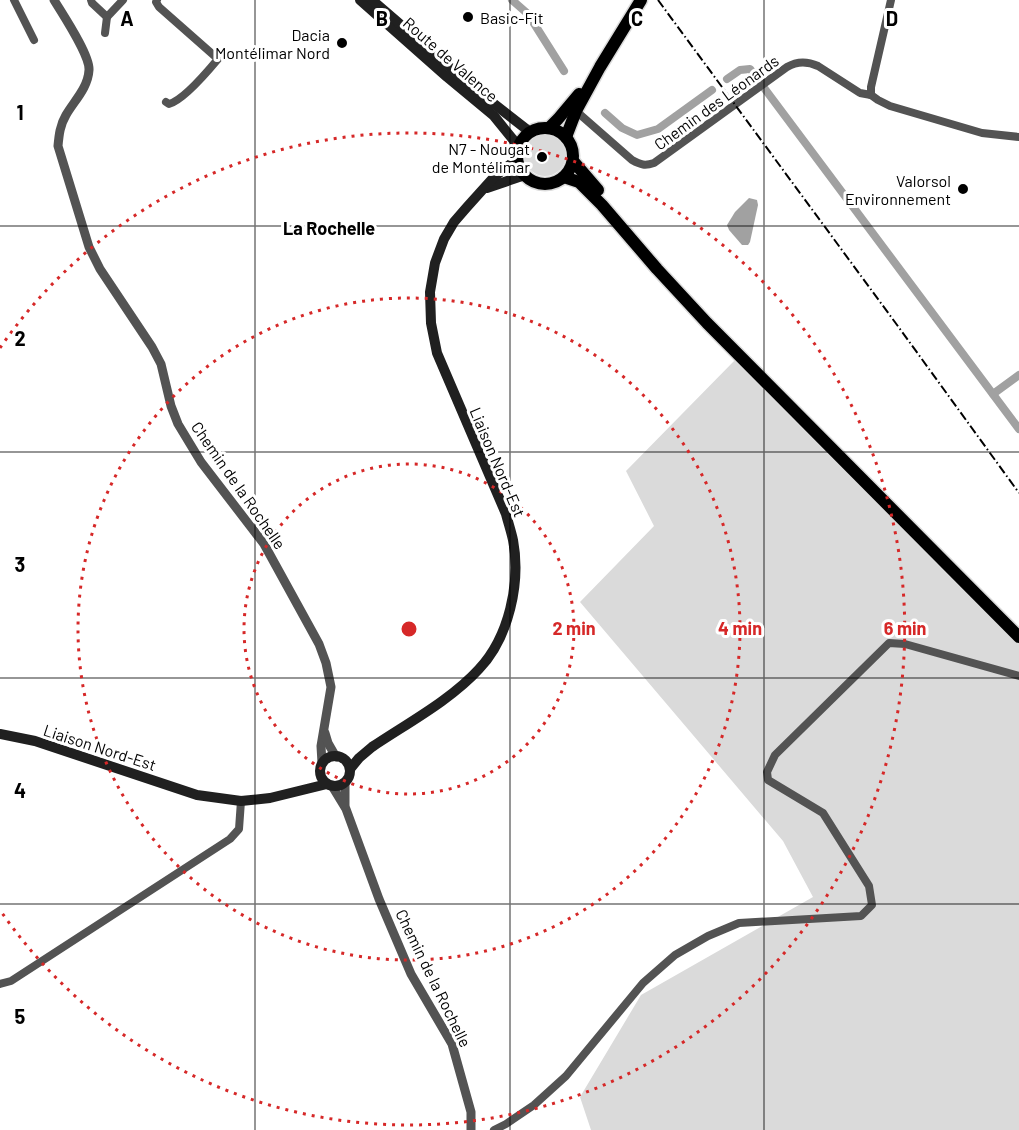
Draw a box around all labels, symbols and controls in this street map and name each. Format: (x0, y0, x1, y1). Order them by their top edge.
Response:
text: A (120, 6, 134, 30)
text: B (376, 6, 388, 30)
text: C (631, 6, 643, 30)
text: D (886, 6, 898, 30)
place label: Basic-Fit (480, 8, 543, 27)
marker: Basic-Fit (461, 10, 475, 24)
street label: Route de Valence (400, 13, 502, 105)
place label: Dacia Montélimar Nord (215, 25, 330, 62)
marker: Dacia Montélimar Nord (335, 36, 349, 50)
street label: Chemin des Léonards (650, 50, 782, 154)
text: 1 (16, 100, 24, 124)
place label: N7 - Nougat de Montélimar (432, 139, 530, 176)
marker: N7 - Nougat de Montélimar (535, 150, 549, 164)
place label: Valorsol Environnement (845, 171, 951, 208)
marker: Valorsol Environnement (956, 182, 970, 196)
district label: La Rochelle (283, 217, 375, 239)
text: 2 (14, 326, 26, 350)
street label: Liaison Nord-Est (466, 404, 530, 520)
street label: Chemin de la Rochelle (188, 418, 290, 552)
text: 3 (15, 552, 25, 576)
text: 2 min (552, 617, 596, 639)
text: 4 min (718, 617, 762, 639)
text: 6 min (884, 617, 926, 639)
centre of rings (399, 619, 419, 639)
street label: Liaison Nord-Est (41, 720, 159, 774)
text: 4 (14, 778, 26, 802)
street label: Chemin de la Rochelle (392, 906, 476, 1050)
text: 5 (15, 1004, 26, 1028)

